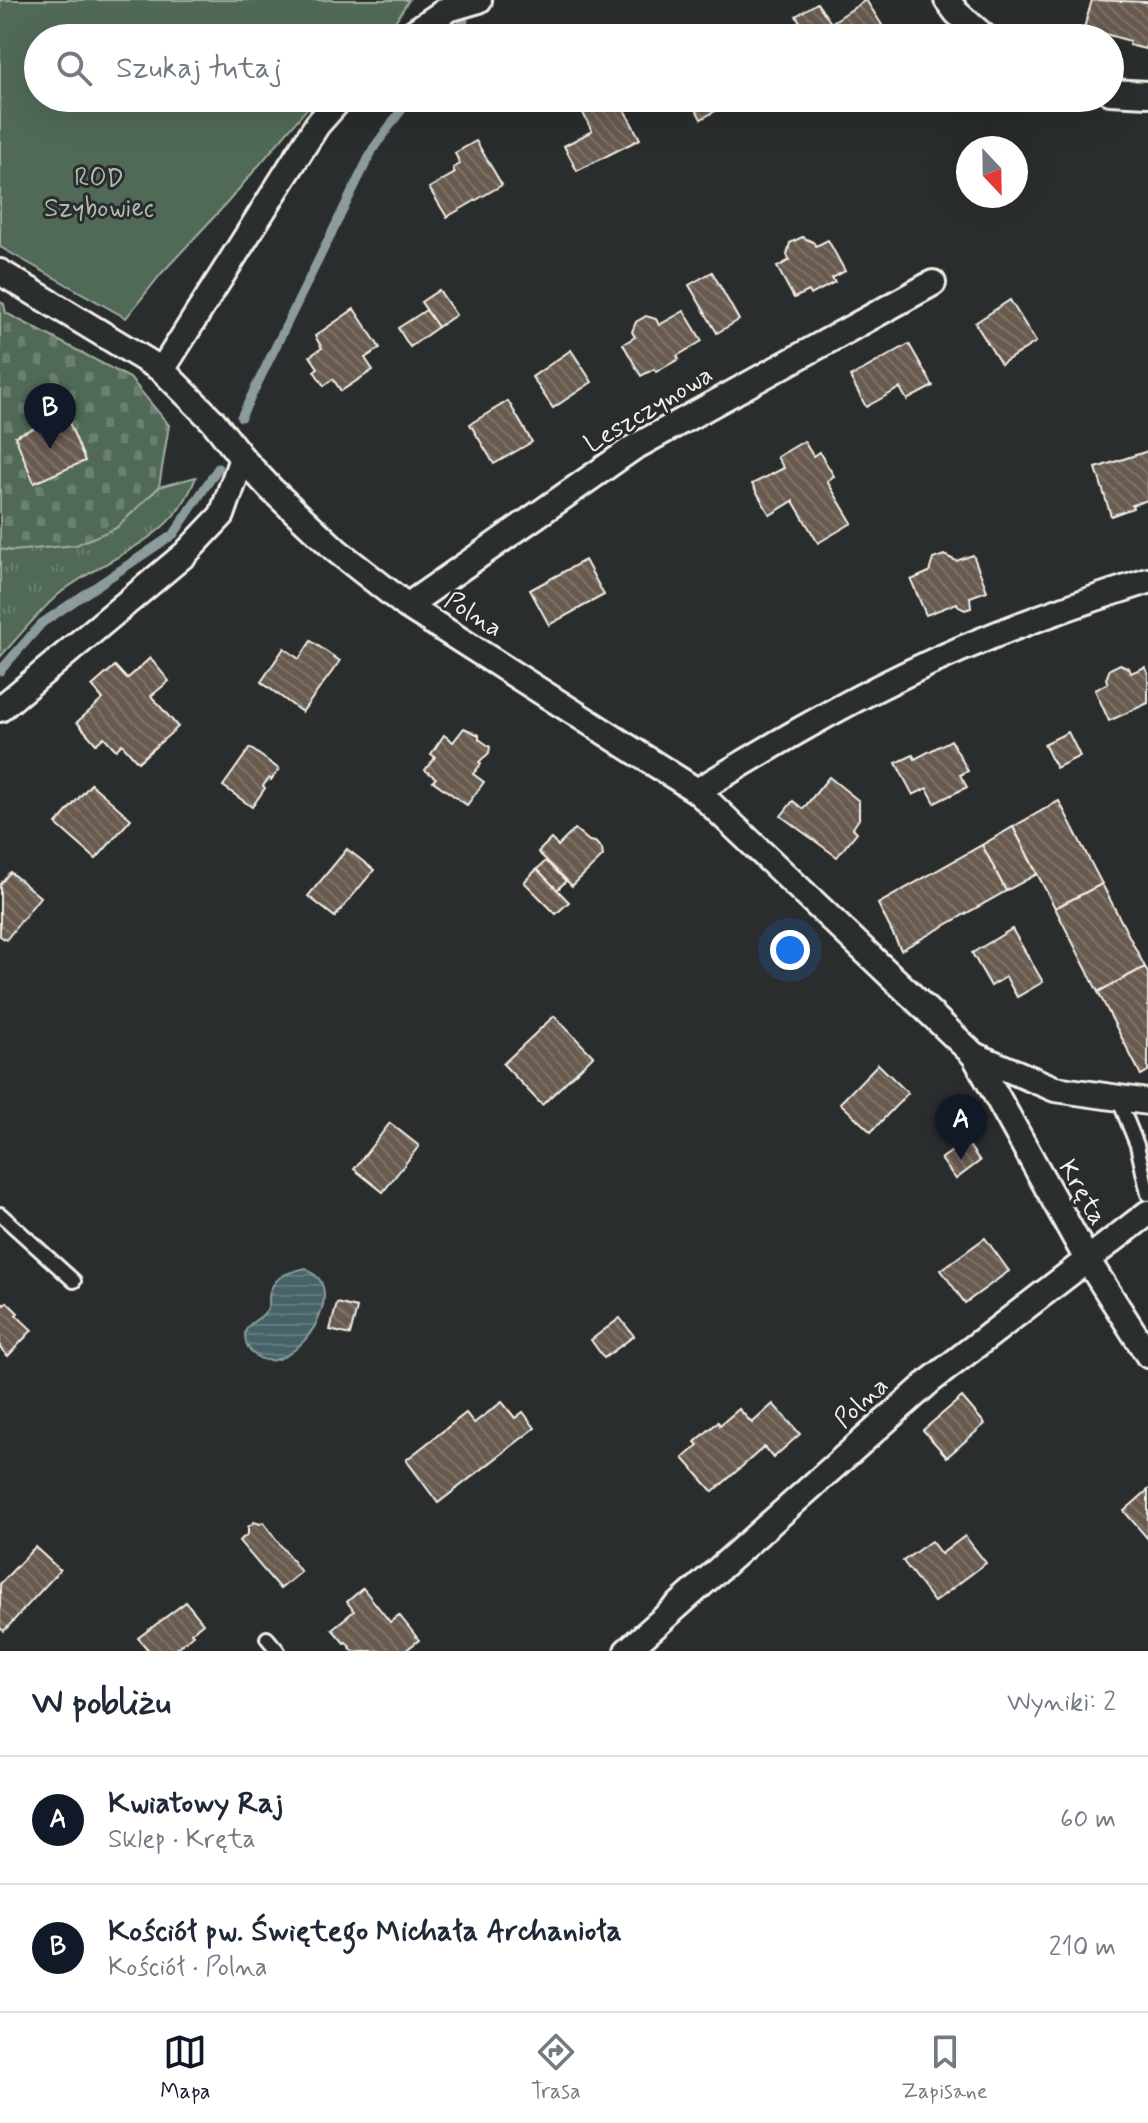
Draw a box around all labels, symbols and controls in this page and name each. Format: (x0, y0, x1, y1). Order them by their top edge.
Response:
search box (24, 24, 1124, 112)
icon: search (52, 46, 96, 90)
text: Szukaj tutaj (116, 49, 282, 88)
north arrow (956, 136, 1028, 208)
park label: ROD Szybowiec (44, 162, 154, 226)
street label: Leszczynowa (578, 358, 720, 462)
pin: B (24, 383, 76, 449)
street label: Polna (438, 584, 508, 646)
your location (770, 930, 810, 970)
pin: A (935, 1094, 987, 1160)
street label: Kręta (1050, 1154, 1114, 1232)
street label: Polna (828, 1370, 896, 1436)
text: W pobliżu (32, 1681, 171, 1726)
text: Wyniki: 2 (1007, 1686, 1116, 1720)
text: Kwiatowy Raj (108, 1784, 283, 1823)
text: A (49, 1803, 67, 1837)
text: 60 m (1060, 1803, 1116, 1837)
text: Sklep · Kręta (108, 1823, 256, 1857)
text: Kościół pw. Świętego Michała Archanioła (108, 1912, 622, 1951)
text: B (50, 1931, 66, 1965)
text: 210 m (1049, 1931, 1116, 1965)
text: Kościół · Polna (108, 1951, 267, 1985)
tab: Mapa (160, 2030, 210, 2106)
tab: Trasa (531, 2030, 581, 2106)
tab: Zapisane (901, 2030, 988, 2106)

